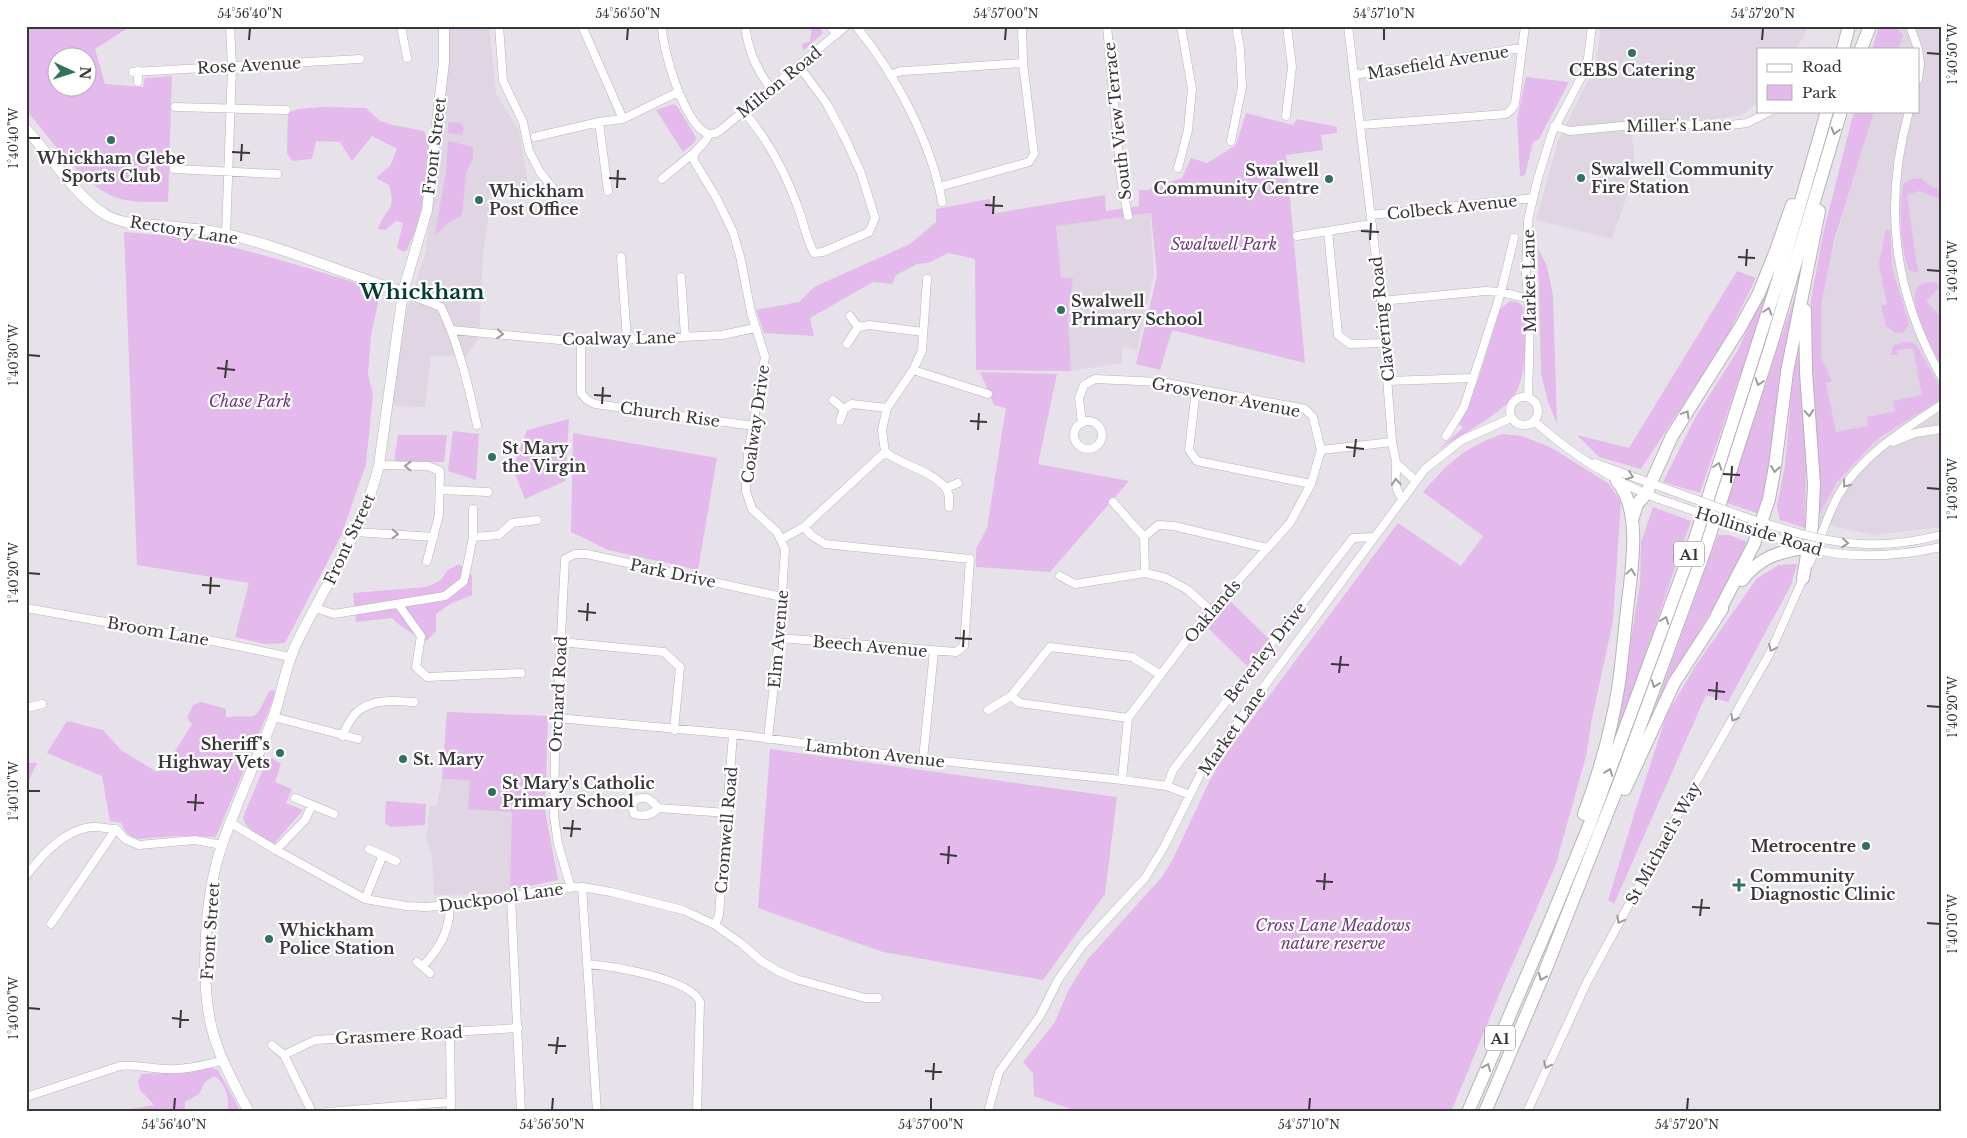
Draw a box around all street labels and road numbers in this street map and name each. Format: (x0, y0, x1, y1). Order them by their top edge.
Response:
street label: South View Terrace (1099, 41, 1135, 201)
street label: Masefield Avenue (1366, 41, 1510, 83)
street label: Milton Road (733, 42, 825, 122)
street label: Rose Avenue (196, 52, 302, 78)
street label: Front Street (418, 96, 450, 196)
street label: Miller's Lane (1626, 114, 1732, 136)
street label: Colbeck Avenue (1386, 190, 1518, 224)
street label: Rectory Lane (128, 212, 240, 248)
street label: Market Lane (1518, 229, 1540, 333)
street label: Clavering Road (1365, 255, 1399, 383)
street label: Coalway Lane (562, 327, 676, 349)
street label: Coalway Drive (737, 364, 773, 484)
street label: Grosvenor Avenue (1150, 373, 1302, 421)
street label: Church Rise (619, 397, 721, 431)
street label: Front Street (319, 490, 379, 588)
street label: Hollinside Road (1693, 502, 1825, 560)
road number: A1 (1674, 542, 1704, 566)
street label: Park Drive (628, 554, 718, 592)
street label: Oaklands (1180, 575, 1244, 647)
street label: Elm Avenue (764, 589, 792, 689)
street label: Beverley Drive (1220, 598, 1310, 706)
street label: Broom Lane (105, 612, 211, 650)
street label: Beech Avenue (812, 631, 928, 661)
street label: Orchard Road (545, 635, 571, 753)
street label: Market Lane (1194, 683, 1270, 779)
street label: Lambton Avenue (804, 735, 946, 771)
street label: Cromwell Road (710, 765, 742, 894)
street label: St Michael's Way (1621, 777, 1705, 908)
street label: Duckpool Lane (437, 878, 565, 916)
street label: Front Street (197, 881, 223, 981)
street label: Grasmere Road (335, 1022, 464, 1048)
road number: A1 (1485, 1026, 1515, 1050)

